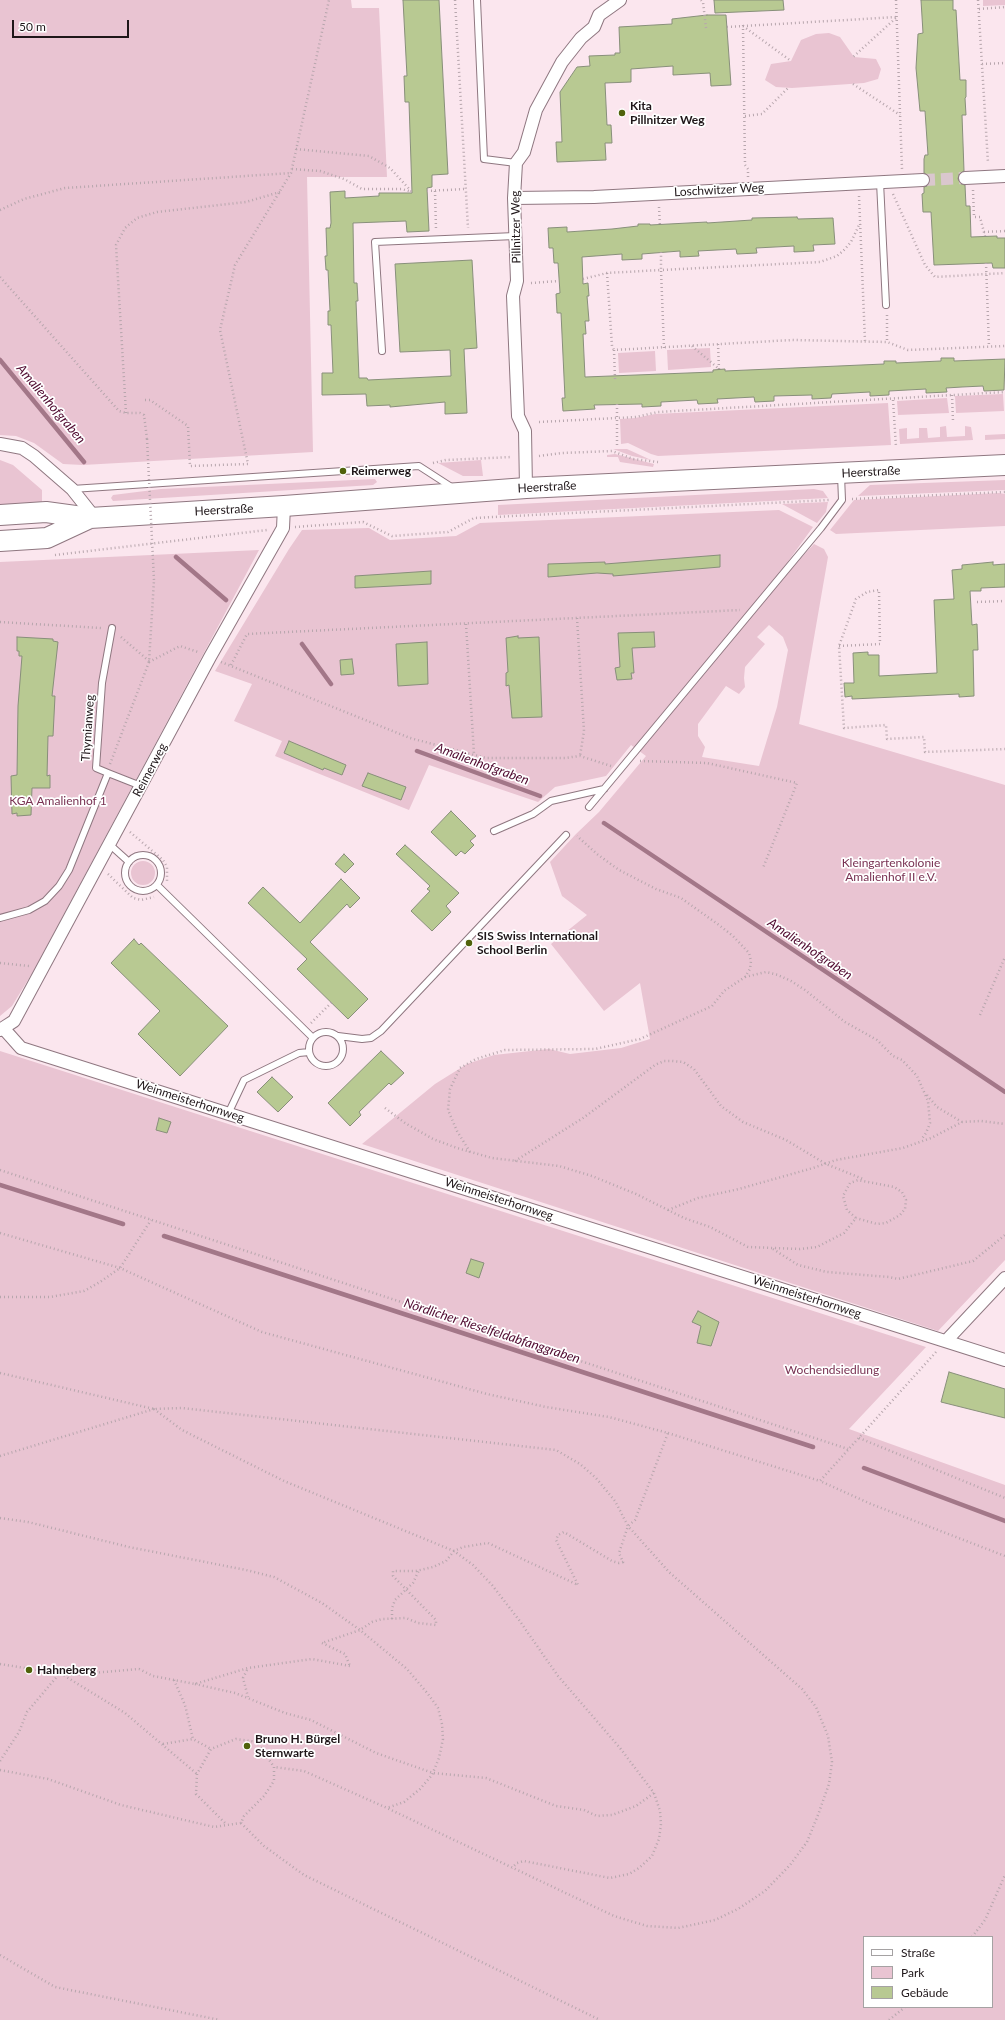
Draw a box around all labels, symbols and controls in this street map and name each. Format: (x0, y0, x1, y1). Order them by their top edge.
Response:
scale bar (14, 12, 131, 38)
text: 50 m (19, 19, 46, 34)
place label: Kita Pillnitzer Weg (630, 99, 705, 127)
marker: Kita Pillnitzer Weg (617, 108, 627, 118)
street label: Loschwitzer Weg (674, 180, 764, 200)
street label: Pillnitzer Weg (508, 190, 524, 264)
water label: Amalienhofgraben (13, 361, 89, 447)
street label: Heerstraße (841, 463, 901, 481)
place label: Reimerweg (351, 464, 411, 478)
marker: Reimerweg (338, 466, 348, 476)
street label: Heerstraße (517, 478, 577, 496)
street label: Heerstraße (194, 501, 254, 519)
street label: Thymianweg (78, 694, 98, 762)
water label: Amalienhofgraben (433, 740, 531, 788)
street label: Reimerweg (130, 741, 170, 799)
park label: KGA Amalienhof 1 (9, 794, 107, 808)
park label: Kleingartenkolonie Amalienhof II e.V. (842, 856, 940, 884)
water label: Amalienhofgraben (765, 915, 855, 983)
place label: SIS Swiss International School Berlin (477, 929, 598, 957)
marker: SIS Swiss International School Berlin (464, 938, 474, 948)
street label: Weinmeisterhornweg (134, 1077, 246, 1125)
street label: Weinmeisterhornweg (443, 1175, 555, 1223)
street label: Weinmeisterhornweg (751, 1273, 863, 1321)
water label: Nördlicher Rieselfeldabfanggraben (402, 1295, 582, 1367)
park label: Wochendsiedlung (785, 1363, 879, 1377)
place label: Hahneberg (37, 1663, 96, 1677)
marker: Hahneberg (24, 1665, 34, 1675)
place label: Bruno H. Bürgel Sternwarte (255, 1732, 340, 1760)
marker: Bruno H. Bürgel Sternwarte (242, 1741, 252, 1751)
legend (863, 1936, 993, 2008)
text: Straße (901, 1945, 935, 1960)
text: Park (901, 1965, 924, 1980)
text: Gebäude (901, 1985, 948, 2000)

